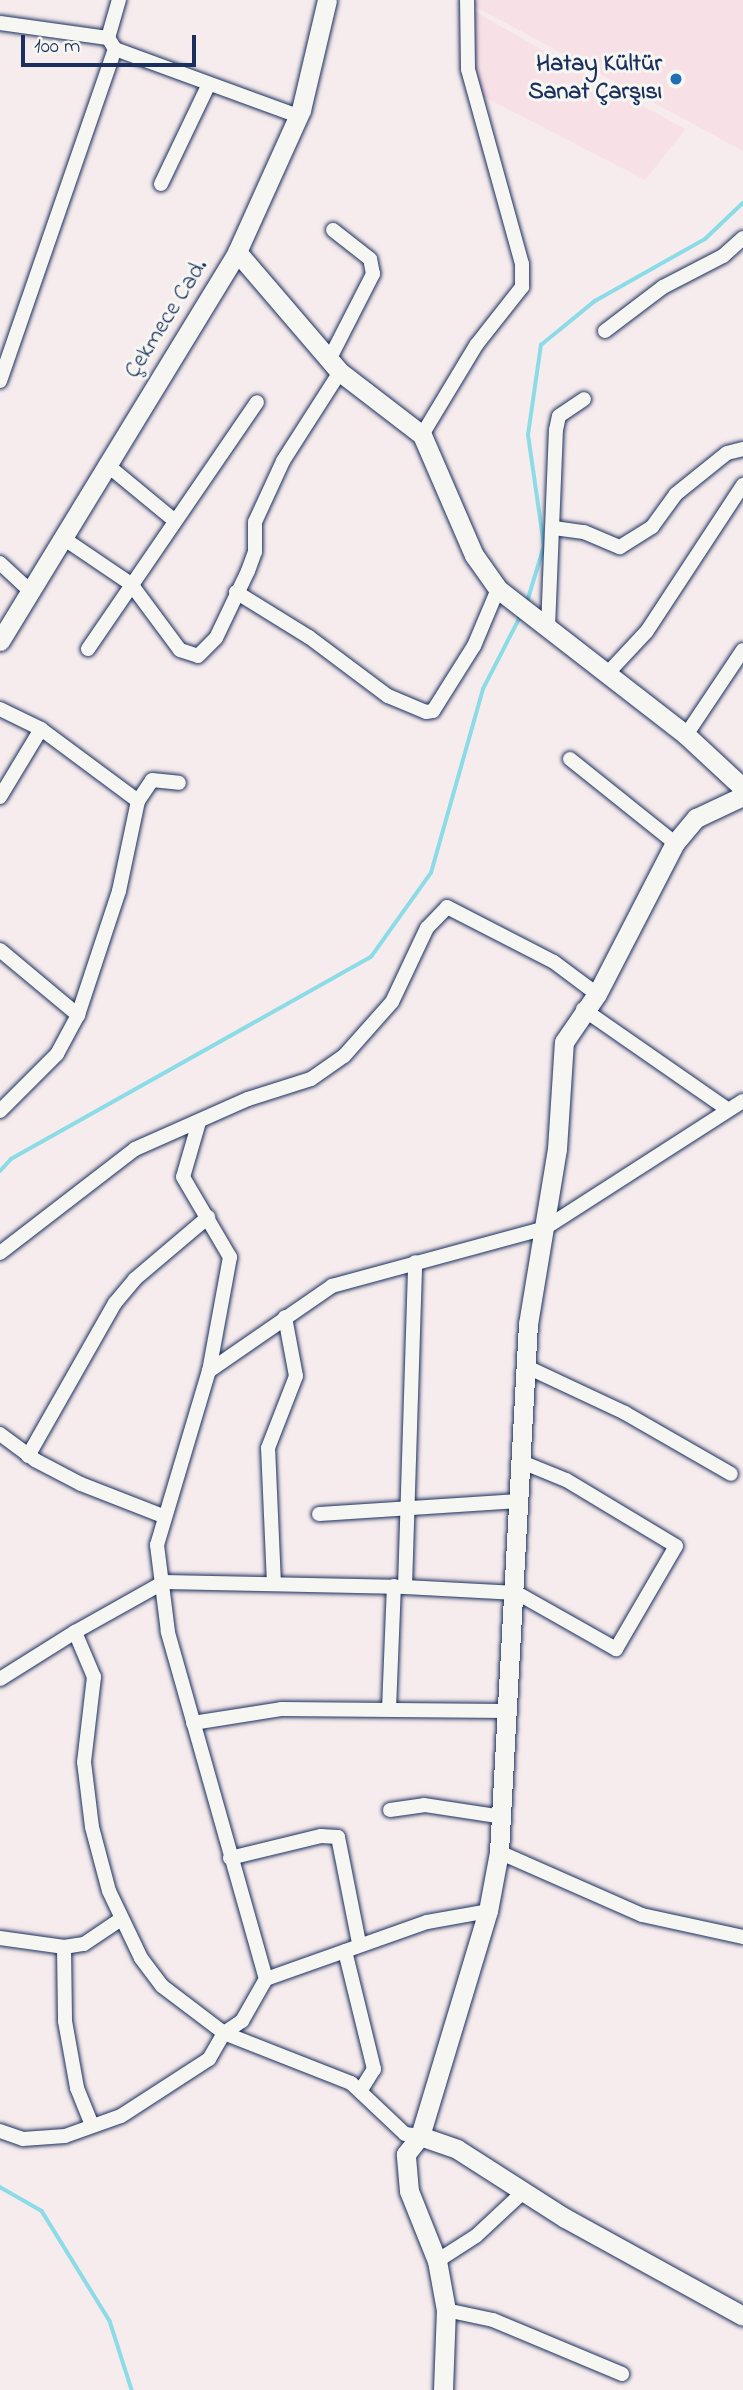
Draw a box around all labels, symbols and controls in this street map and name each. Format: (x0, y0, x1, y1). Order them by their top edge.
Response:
scale bar (24, 21, 200, 65)
text: 100 m (34, 32, 80, 62)
place label: Hatay Kültür Sanat Çarşısı (528, 51, 662, 107)
marker: Hatay Kültür Sanat Çarşısı (668, 71, 684, 87)
street label: Çekmece Cad. (119, 254, 215, 384)

